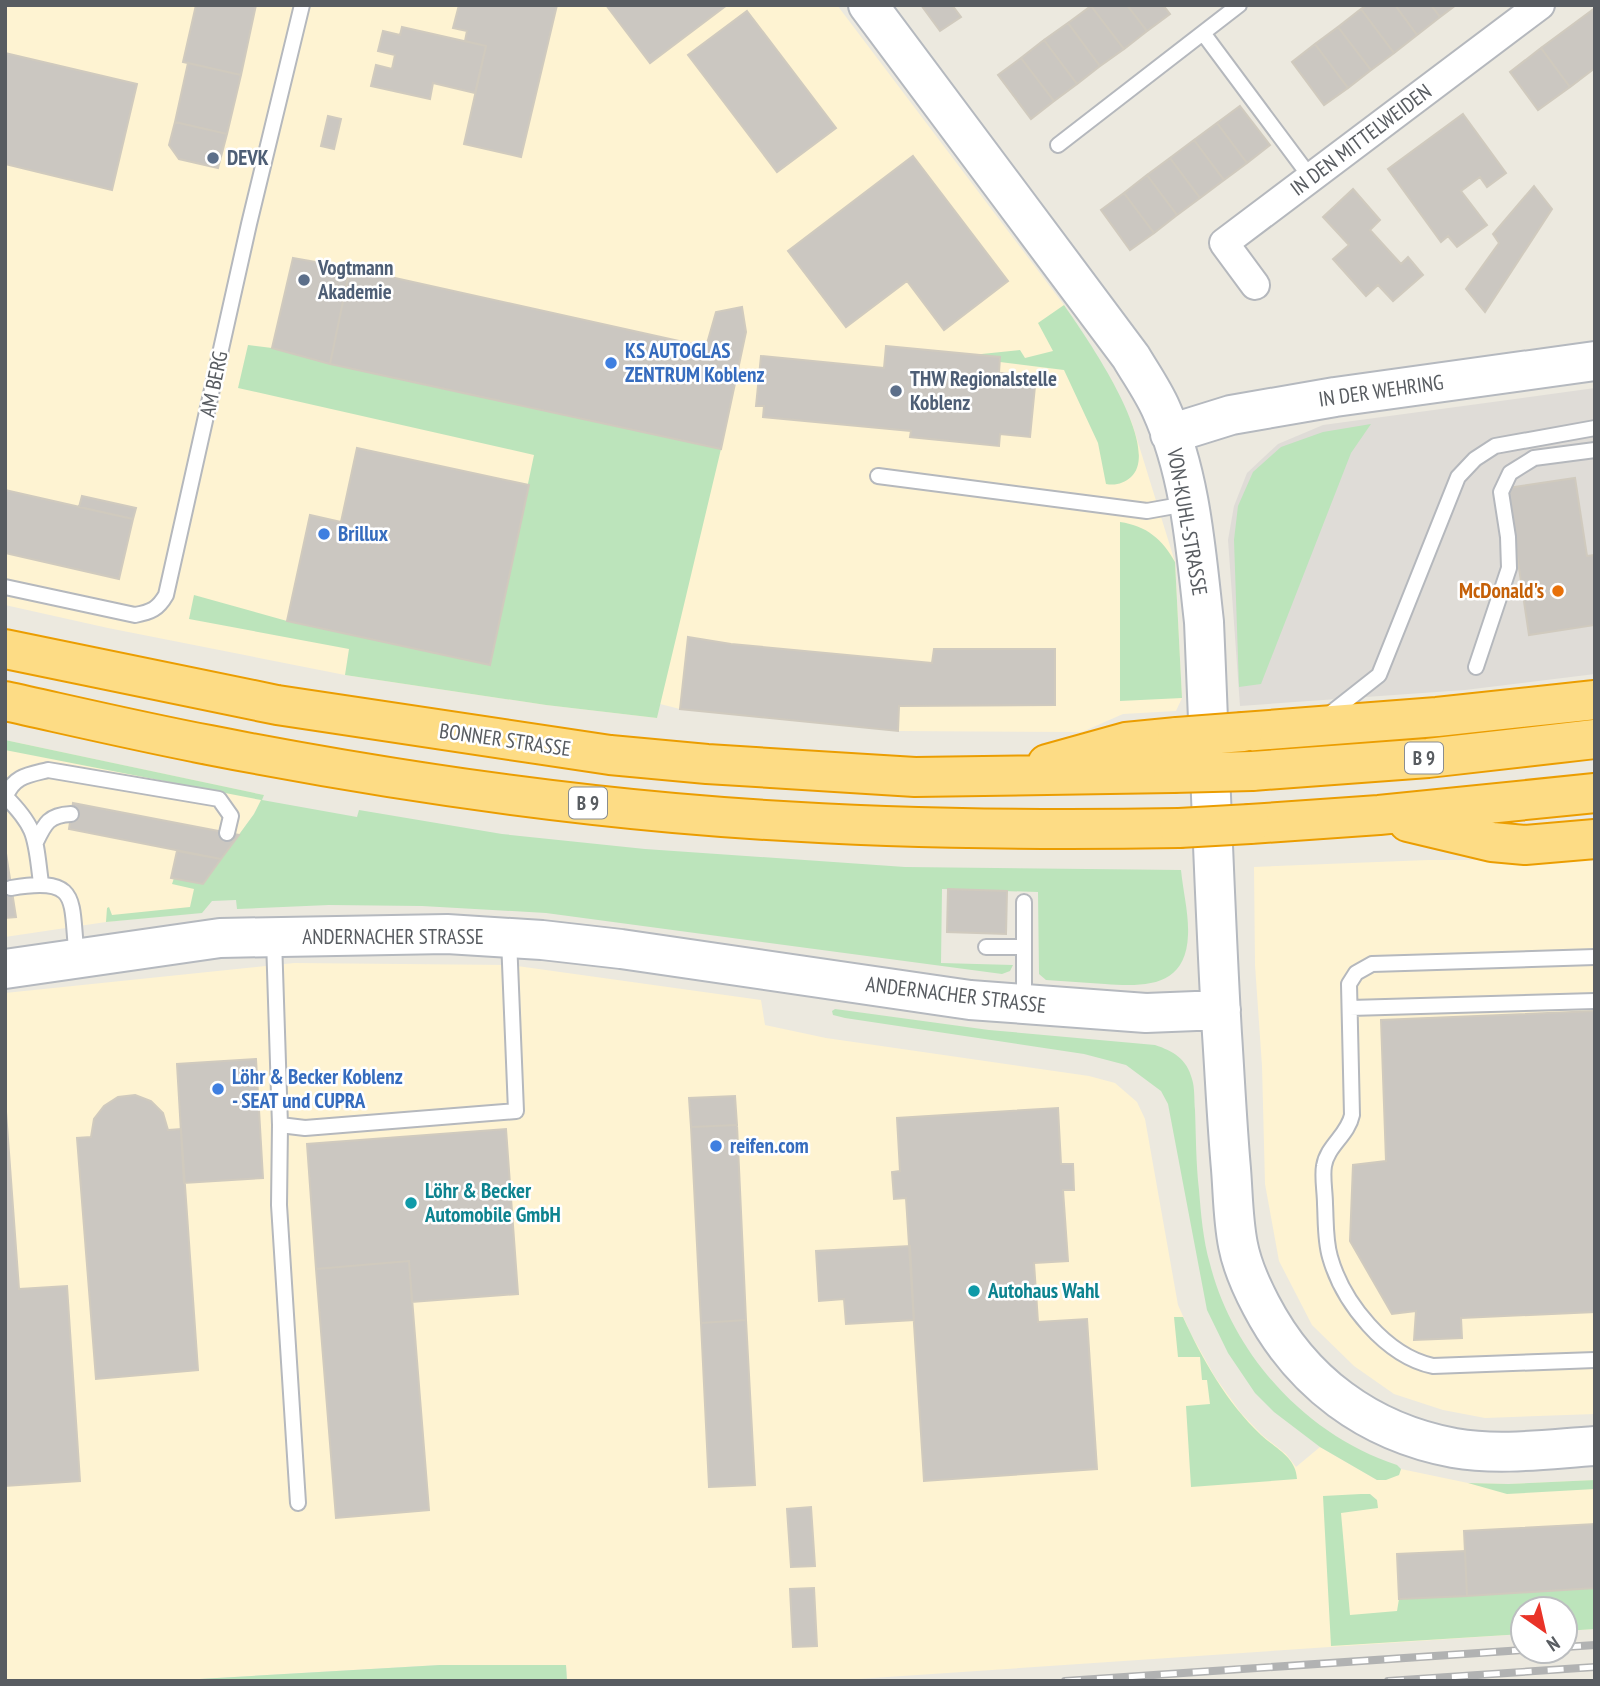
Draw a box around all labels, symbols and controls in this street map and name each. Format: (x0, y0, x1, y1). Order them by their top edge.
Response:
street label: IN DEN MITTELWEIDEN (1285, 78, 1437, 201)
place label: DEVK (227, 144, 269, 171)
marker: DEVK (205, 150, 221, 166)
place label: Vogtmann Akademie (317, 254, 393, 305)
marker: Vogtmann Akademie (296, 272, 312, 288)
place label: KS AUTOGLAS ZENTRUM Koblenz (625, 337, 765, 388)
street label: AM BERG (193, 349, 234, 419)
marker: KS AUTOGLAS ZENTRUM Koblenz (603, 355, 619, 371)
place label: THW Regionalstelle Koblenz (910, 365, 1057, 416)
street label: IN DER WEHRING (1317, 368, 1445, 413)
marker: THW Regionalstelle Koblenz (888, 383, 904, 399)
street label: VON-KUHL-STRASSE (1161, 445, 1214, 598)
place label: Brillux (338, 520, 389, 547)
marker: Brillux (316, 526, 332, 542)
place label: McDonald's (1459, 577, 1544, 604)
marker: McDonald's (1550, 583, 1566, 599)
street label: BONNER STRASSE (438, 717, 573, 762)
road number: B 9 (1405, 743, 1443, 774)
road number: B 9 (569, 788, 607, 818)
street label: ANDERNACHER STRASSE (302, 923, 484, 950)
street label: ANDERNACHER STRASSE (864, 970, 1048, 1019)
place label: Löhr & Becker Koblenz - SEAT und CUPRA (232, 1063, 403, 1114)
marker: Löhr & Becker Koblenz - SEAT und CUPRA (210, 1081, 226, 1097)
place label: reifen.com (730, 1132, 809, 1159)
marker: reifen.com (708, 1138, 724, 1154)
place label: Löhr & Becker Automobile GmbH (424, 1177, 561, 1228)
marker: Löhr & Becker Automobile GmbH (403, 1195, 419, 1211)
place label: Autohaus Wahl (987, 1277, 1100, 1304)
marker: Autohaus Wahl (966, 1283, 982, 1299)
north arrow (1509, 1595, 1579, 1665)
text: N (1543, 1631, 1564, 1657)

